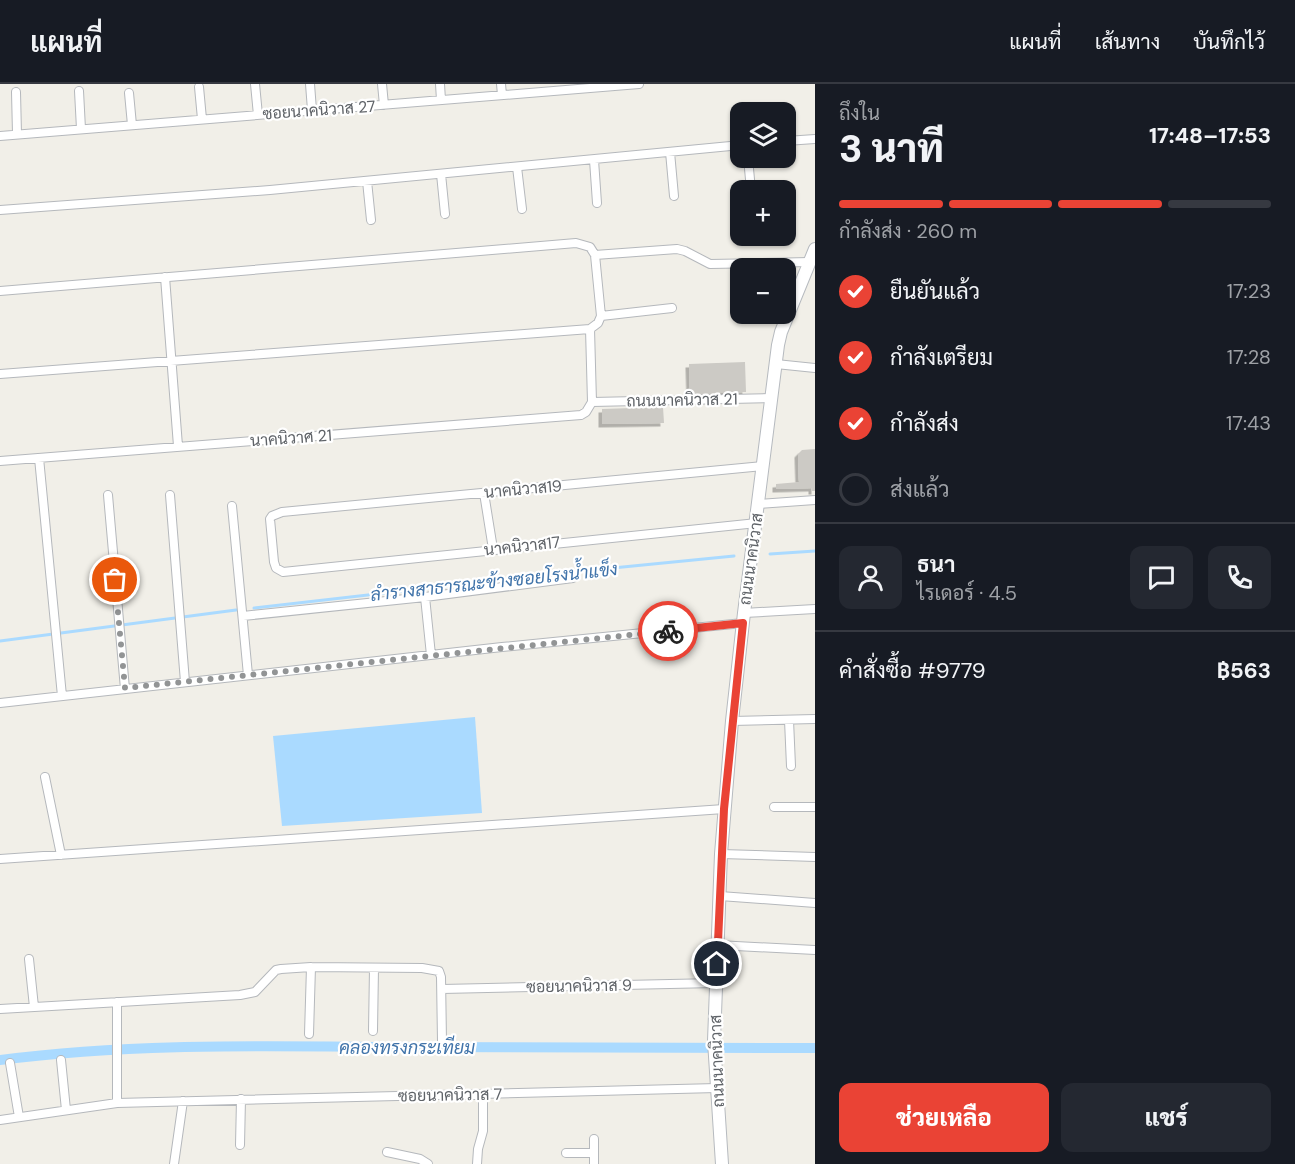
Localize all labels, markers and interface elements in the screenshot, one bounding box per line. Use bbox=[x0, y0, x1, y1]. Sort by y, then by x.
text: แผนที่ bbox=[30, 24, 103, 61]
text: แผนที่ bbox=[1009, 28, 1062, 56]
text: เส้นทาง bbox=[1095, 28, 1160, 56]
text: บันทึกไว้ bbox=[1193, 28, 1265, 56]
street label: ซอยนาคนิวาส 27 bbox=[262, 96, 376, 124]
text: ถึงใน bbox=[839, 100, 880, 126]
map controls bbox=[730, 102, 796, 324]
button: layers bbox=[730, 102, 796, 168]
text: 17:48–17:53 bbox=[1149, 121, 1271, 150]
text: 3 นาที bbox=[839, 123, 944, 174]
button: + bbox=[730, 180, 796, 246]
text: กำลังส่ง · 260 m bbox=[839, 218, 977, 244]
button: − bbox=[730, 258, 796, 324]
icon: check bbox=[839, 275, 872, 308]
text: ยืนยันแล้ว bbox=[890, 277, 980, 306]
text: 17:23 bbox=[1227, 278, 1271, 304]
icon: check bbox=[839, 341, 872, 374]
text: กำลังเตรียม bbox=[890, 343, 993, 372]
text: 17:28 bbox=[1227, 344, 1271, 370]
street label: ถนนนาคนิวาส 21 bbox=[626, 389, 738, 411]
icon: check bbox=[839, 407, 872, 440]
text: กำลังส่ง bbox=[890, 409, 959, 438]
text: 17:43 bbox=[1226, 410, 1271, 436]
street label: นาคนิวาศ 21 bbox=[249, 425, 333, 451]
street label: นาคนิวาส19 bbox=[483, 475, 563, 503]
text: ส่งแล้ว bbox=[890, 475, 950, 504]
street label: ถนนนาคนิวาส bbox=[734, 512, 768, 606]
street label: นาคนิวาส17 bbox=[483, 532, 561, 560]
button: person bbox=[839, 546, 902, 609]
button: chat bbox=[1130, 546, 1193, 609]
button: phone bbox=[1208, 546, 1271, 609]
text: ธนา bbox=[917, 550, 955, 579]
water label: ลำรางสาธารณะข้างซอยโรงน้ำแข็ง bbox=[369, 553, 619, 607]
pin bbox=[89, 554, 140, 605]
icon: bag bbox=[98, 563, 131, 596]
text: ไรเดอร์ · 4.5 bbox=[917, 580, 1017, 606]
courier bbox=[638, 601, 698, 661]
icon: bike bbox=[652, 615, 685, 648]
text: คำสั่งซื้อ #9779 bbox=[839, 656, 986, 685]
text: ฿563 bbox=[1217, 656, 1271, 685]
pin bbox=[691, 938, 742, 989]
icon: home bbox=[700, 947, 733, 980]
street label: ซอยนาคนิวาส 9 bbox=[526, 975, 632, 997]
street label: ถนนนาคนิวาส bbox=[705, 1014, 729, 1108]
water label: คลองทรงกระเทียม bbox=[339, 1035, 475, 1060]
button: ช่วยเหลือ bbox=[839, 1083, 1049, 1152]
button: แชร์ bbox=[1061, 1083, 1271, 1152]
street label: ซอยนาคนิวาส 7 bbox=[398, 1084, 502, 1106]

